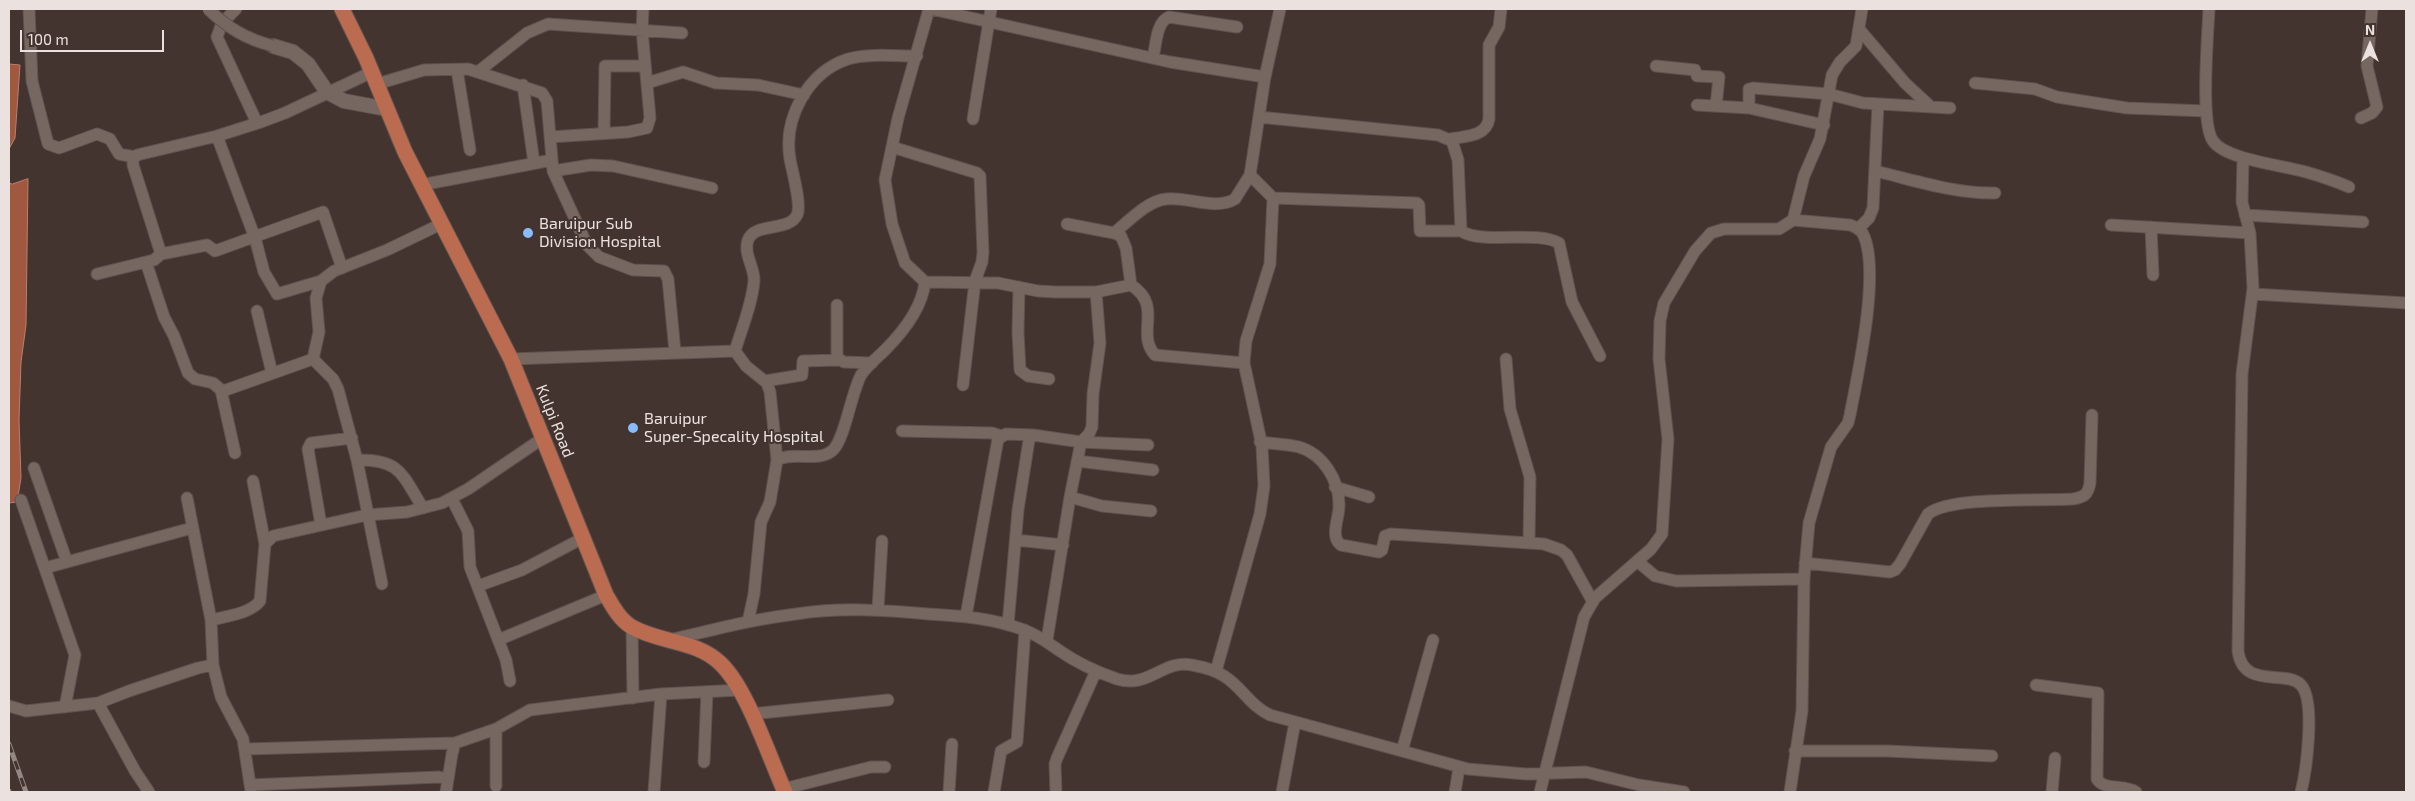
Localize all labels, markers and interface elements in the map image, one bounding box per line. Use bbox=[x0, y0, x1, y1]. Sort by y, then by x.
scale bar bbox=[22, 20, 166, 52]
north arrow bbox=[2345, 20, 2395, 70]
text: N bbox=[2365, 21, 2375, 38]
text: 100 m bbox=[28, 30, 69, 48]
place label: Baruipur Sub Division Hospital bbox=[539, 214, 661, 252]
marker: Baruipur Sub Division Hospital bbox=[521, 226, 535, 240]
street label: Kulpi Road bbox=[532, 382, 578, 460]
place label: Baruipur Super-Specality Hospital bbox=[644, 409, 824, 447]
marker: Baruipur Super-Specality Hospital bbox=[626, 421, 640, 435]

